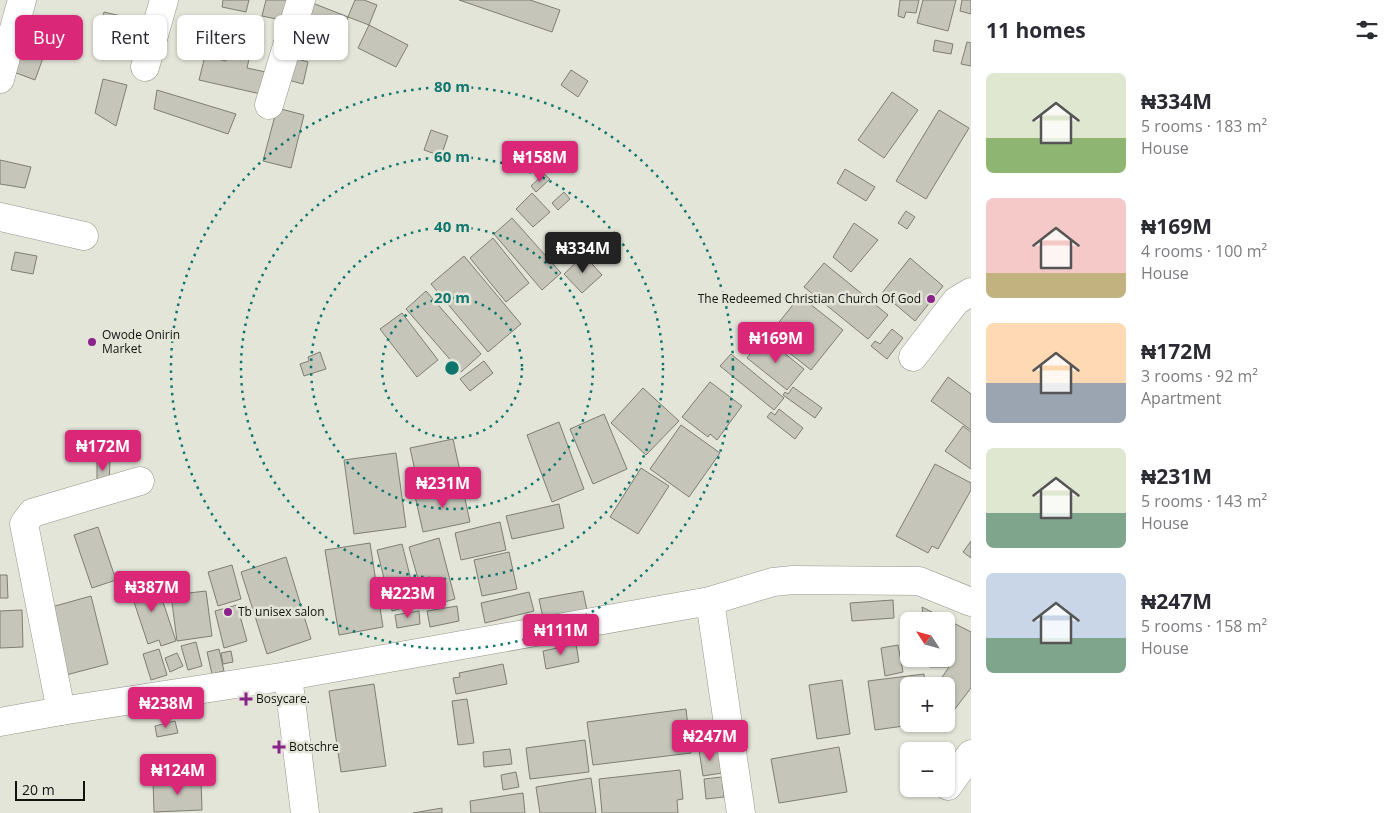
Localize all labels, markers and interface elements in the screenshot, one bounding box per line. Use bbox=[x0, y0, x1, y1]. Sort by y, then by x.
chip: Buy bbox=[15, 15, 83, 60]
chip: Rent bbox=[93, 15, 167, 60]
chip: Filters bbox=[177, 15, 264, 60]
chip: New bbox=[274, 15, 348, 60]
text: 11 homes bbox=[986, 16, 1086, 44]
icon: filters bbox=[1353, 16, 1381, 44]
text: 80 m bbox=[434, 76, 470, 96]
text: ₦334M bbox=[1141, 87, 1212, 115]
icon: home bbox=[1026, 93, 1086, 153]
text: 5 rooms · 183 m² bbox=[1141, 115, 1267, 137]
text: House bbox=[1141, 137, 1189, 159]
pin: ₦158M bbox=[505, 140, 575, 183]
text: 60 m bbox=[434, 146, 470, 166]
text: ₦158M bbox=[513, 146, 567, 168]
text: ₦169M bbox=[1141, 212, 1212, 240]
text: 40 m bbox=[434, 216, 470, 236]
icon: home bbox=[1026, 218, 1086, 278]
pin: ₦334M bbox=[548, 232, 618, 274]
text: ₦334M bbox=[556, 237, 610, 259]
text: 4 rooms · 100 m² bbox=[1141, 240, 1267, 262]
text: House bbox=[1141, 262, 1189, 284]
text: 20 m bbox=[434, 287, 470, 307]
place label: The Redeemed Christian Church Of God bbox=[698, 290, 921, 307]
marker: The Redeemed Christian Church Of God bbox=[925, 293, 937, 305]
pin: ₦169M bbox=[741, 322, 811, 364]
place label: Owode Onirin Market bbox=[102, 326, 180, 357]
text: ₦169M bbox=[749, 327, 803, 349]
marker: Owode Onirin Market bbox=[86, 336, 98, 348]
text: ₦172M bbox=[1141, 337, 1212, 365]
icon: home bbox=[1026, 343, 1086, 403]
centre of rings bbox=[443, 359, 461, 377]
text: 3 rooms · 92 m² bbox=[1141, 365, 1258, 387]
text: Apartment bbox=[1141, 387, 1221, 409]
pin: ₦172M bbox=[68, 430, 138, 472]
text: ₦172M bbox=[76, 435, 130, 457]
text: ₦231M bbox=[1141, 462, 1212, 490]
pin: ₦231M bbox=[408, 466, 478, 509]
icon: home bbox=[1026, 468, 1086, 528]
text: ₦231M bbox=[416, 472, 470, 494]
text: 5 rooms · 143 m² bbox=[1141, 490, 1267, 512]
text: House bbox=[1141, 512, 1189, 534]
pin: ₦387M bbox=[117, 570, 187, 613]
text: ₦387M bbox=[125, 576, 179, 598]
pin: ₦223M bbox=[373, 576, 443, 619]
text: ₦223M bbox=[381, 582, 435, 604]
text: ₦247M bbox=[1141, 587, 1212, 615]
icon: home bbox=[1026, 593, 1086, 653]
place label: Tb unisex salon bbox=[238, 603, 325, 620]
marker: Tb unisex salon bbox=[222, 606, 234, 618]
north arrow bbox=[900, 612, 955, 668]
map controls bbox=[900, 612, 955, 797]
pin: ₦111M bbox=[526, 614, 596, 656]
text: 5 rooms · 158 m² bbox=[1141, 615, 1267, 637]
text: ₦111M bbox=[534, 619, 588, 641]
text: House bbox=[1141, 637, 1189, 659]
button: + bbox=[900, 677, 955, 732]
pin: ₦238M bbox=[131, 686, 201, 729]
place label: Bosycare. bbox=[256, 690, 310, 707]
text: ₦238M bbox=[139, 692, 193, 714]
marker: Bosycare. bbox=[240, 693, 252, 705]
pin: ₦247M bbox=[675, 720, 745, 762]
text: ₦247M bbox=[683, 725, 737, 747]
place label: Botschre bbox=[289, 738, 339, 755]
marker: Botschre bbox=[273, 741, 285, 753]
button: − bbox=[900, 742, 955, 797]
pin: ₦124M bbox=[143, 754, 213, 796]
text: ₦124M bbox=[151, 759, 205, 781]
scale bar bbox=[15, 778, 85, 801]
text: 20 m bbox=[22, 780, 55, 799]

